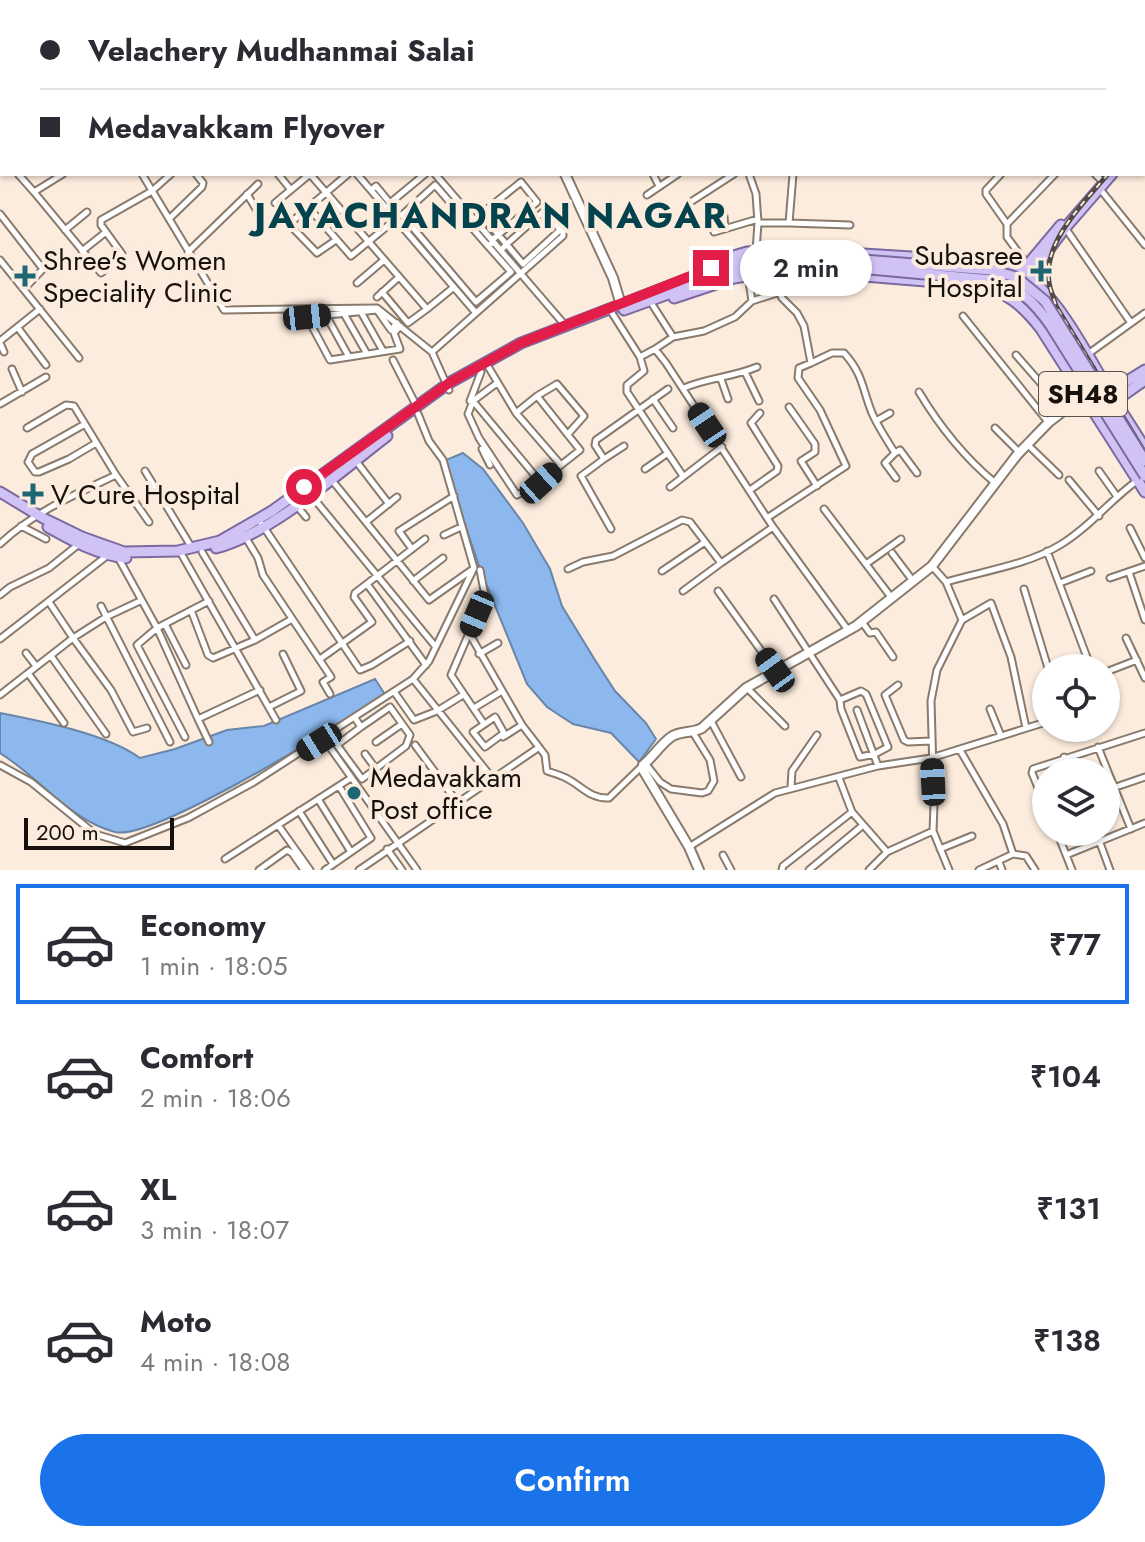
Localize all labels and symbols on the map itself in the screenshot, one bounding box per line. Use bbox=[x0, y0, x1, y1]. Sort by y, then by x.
district label: JAYACHANDRAN NAGAR bbox=[248, 189, 728, 241]
place label: Subasree Hospital bbox=[914, 235, 1023, 308]
place label: Shree's Women Speciality Clinic bbox=[43, 240, 232, 313]
callout: 2 min bbox=[739, 240, 871, 296]
route end bbox=[693, 250, 729, 286]
marker: Subasree Hospital bbox=[1030, 260, 1052, 282]
marker: Shree's Women Speciality Clinic bbox=[14, 265, 36, 287]
car bbox=[282, 303, 332, 331]
road number: SH48 bbox=[1039, 372, 1127, 416]
car bbox=[684, 398, 730, 452]
car bbox=[515, 458, 567, 508]
route start bbox=[286, 469, 322, 505]
place label: V Cure Hospital bbox=[51, 474, 240, 515]
marker: V Cure Hospital bbox=[22, 483, 44, 505]
car bbox=[457, 587, 497, 641]
car bbox=[751, 644, 799, 696]
car bbox=[292, 719, 346, 765]
place label: Medavakkam Post office bbox=[370, 757, 522, 830]
car bbox=[920, 757, 946, 807]
marker: Medavakkam Post office bbox=[345, 784, 363, 802]
scale bar bbox=[24, 814, 174, 850]

